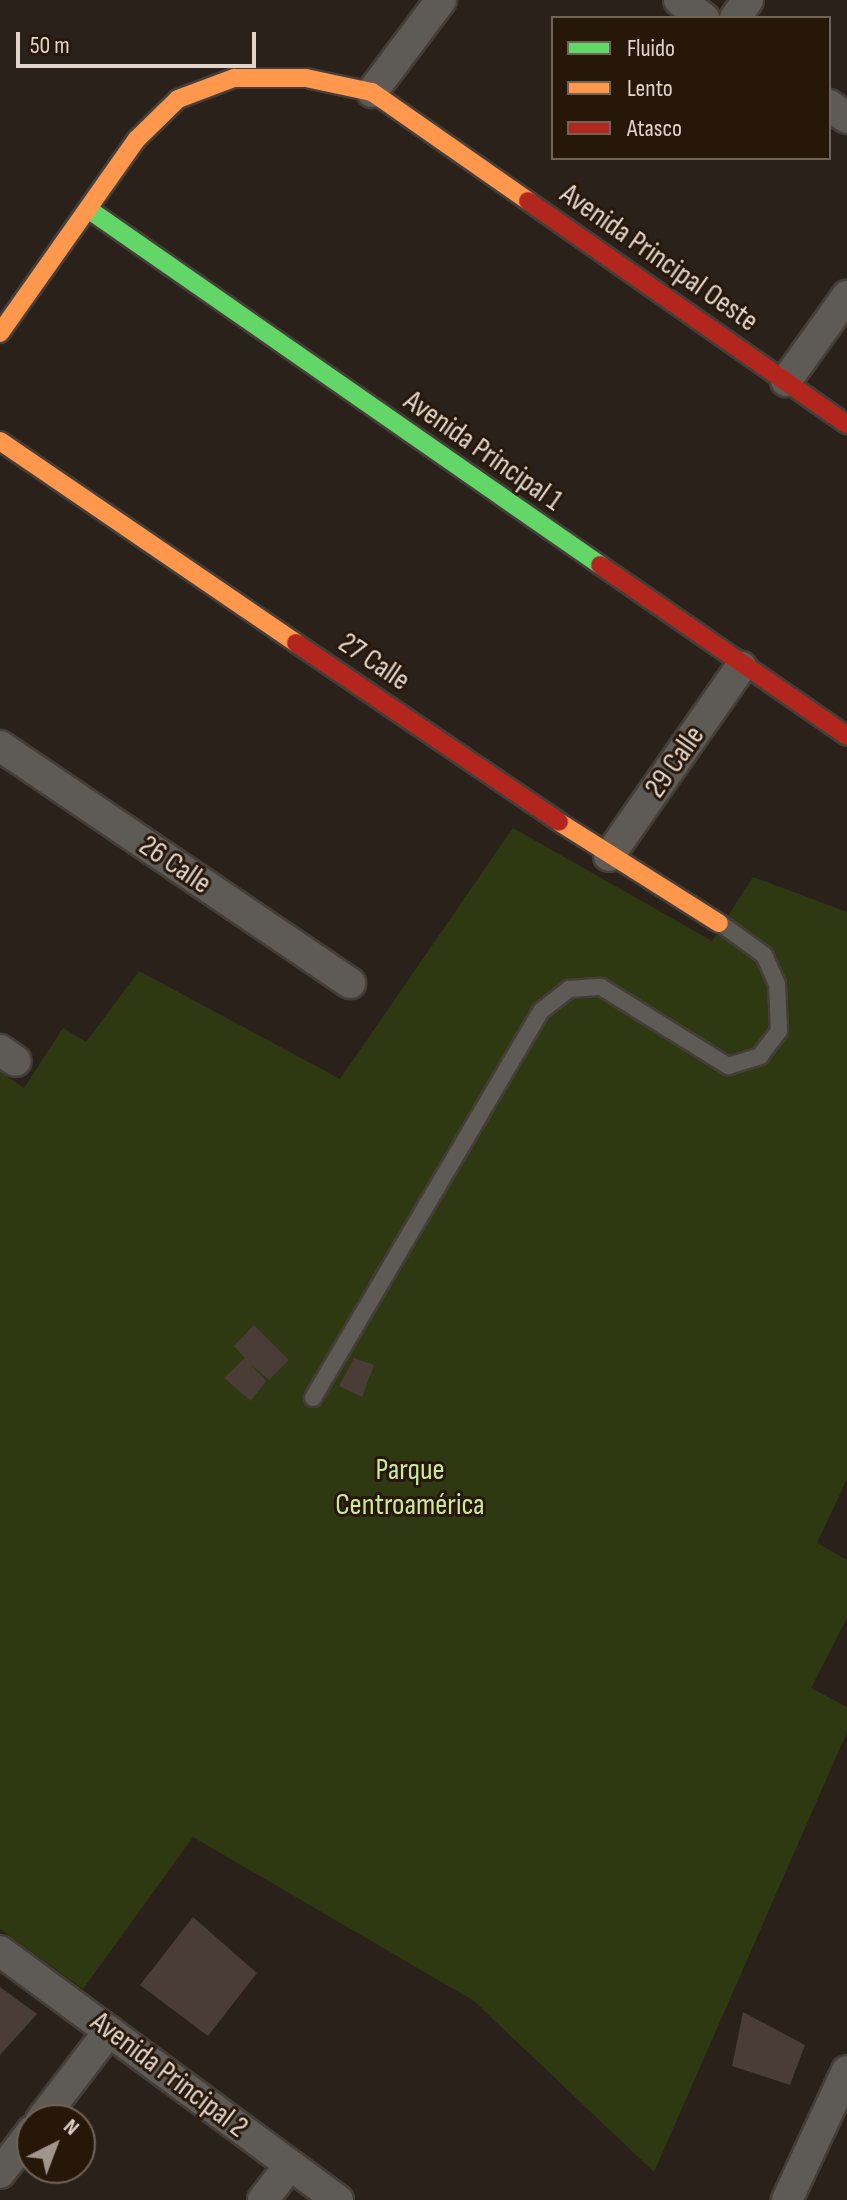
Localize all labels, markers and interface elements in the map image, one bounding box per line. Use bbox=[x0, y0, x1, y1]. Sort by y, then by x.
scale bar bbox=[20, 16, 260, 66]
legend bbox=[551, 16, 831, 160]
text: 50 m bbox=[30, 31, 70, 60]
text: Fluido bbox=[627, 34, 675, 63]
text: Lento bbox=[627, 74, 673, 103]
text: Atasco bbox=[627, 114, 682, 143]
street label: Avenida Principal Oeste bbox=[553, 176, 765, 340]
street label: Avenida Principal 1 bbox=[397, 383, 569, 519]
street label: 27 Calle bbox=[332, 625, 416, 699]
street label: 29 Calle bbox=[638, 719, 712, 805]
street label: 26 Calle bbox=[132, 828, 218, 902]
park label: Parque Centroamérica bbox=[335, 1452, 485, 1522]
street label: Avenida Principal 2 bbox=[83, 2004, 255, 2146]
north arrow bbox=[16, 2104, 96, 2184]
text: N bbox=[58, 2113, 84, 2141]

